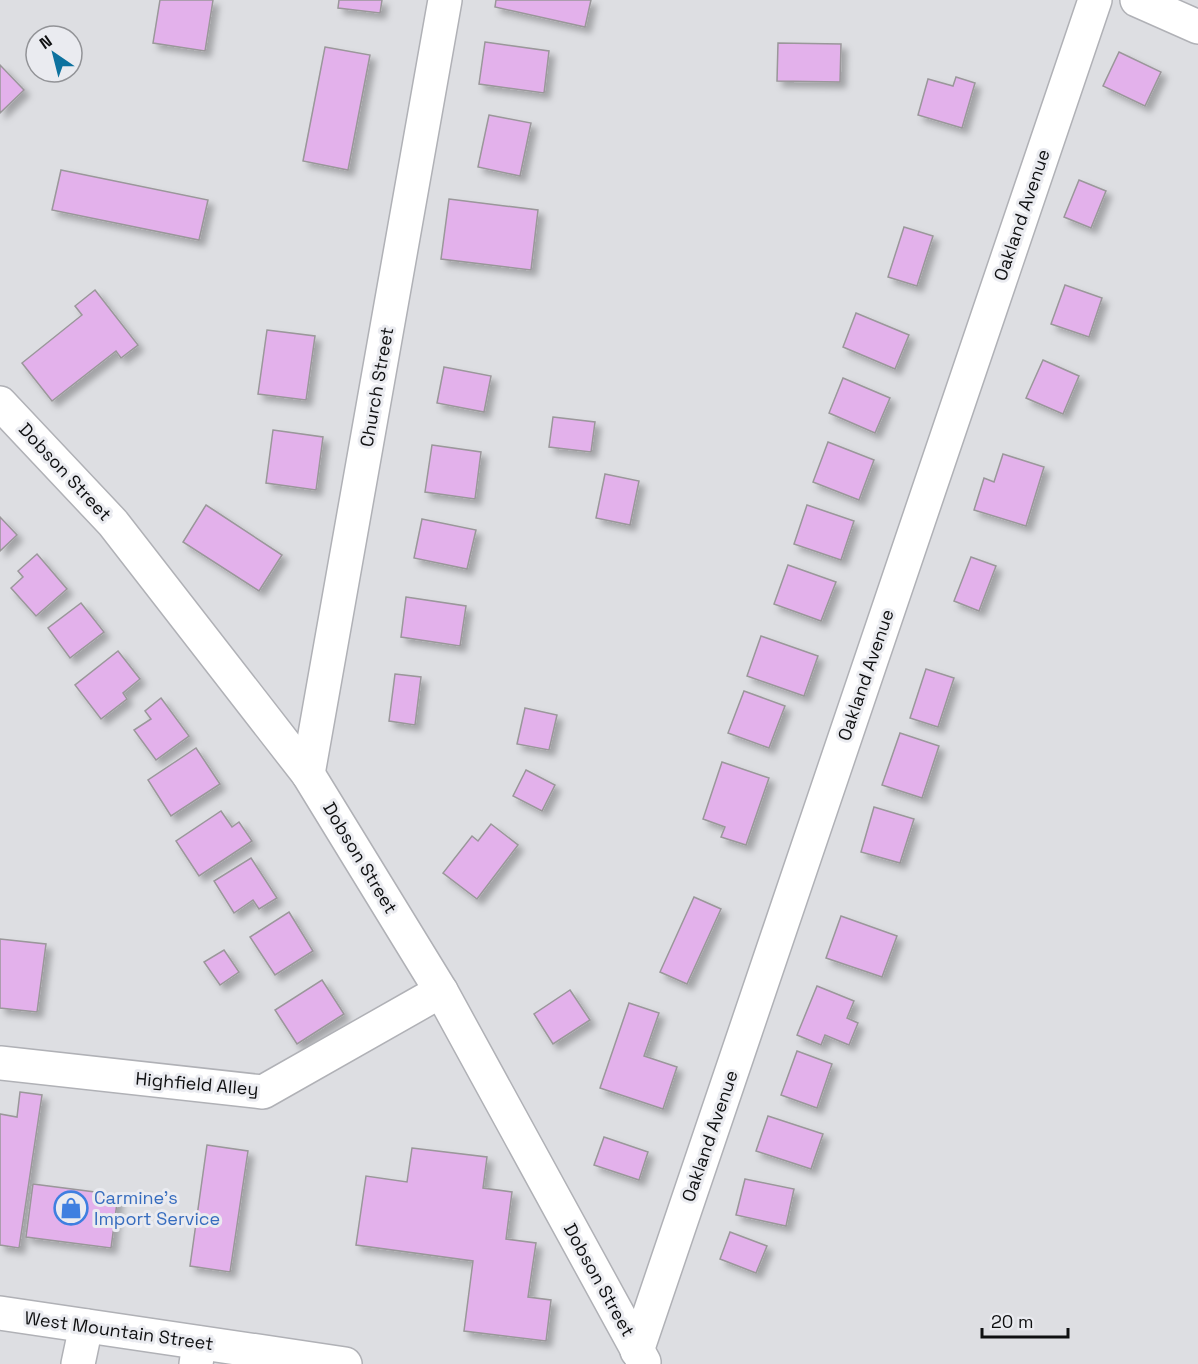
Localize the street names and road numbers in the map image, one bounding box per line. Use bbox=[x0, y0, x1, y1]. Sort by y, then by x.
street label: Oakland Avenue bbox=[988, 146, 1055, 284]
street label: Church Street bbox=[355, 325, 398, 449]
street label: Dobson Street bbox=[14, 418, 117, 526]
street label: Oakland Avenue bbox=[832, 606, 899, 744]
street label: Dobson Street bbox=[318, 798, 403, 918]
street label: Highfield Alley bbox=[135, 1067, 259, 1100]
street label: Oakland Avenue bbox=[676, 1067, 743, 1205]
street label: Dobson Street bbox=[559, 1219, 640, 1340]
street label: West Mountain Street bbox=[23, 1306, 215, 1355]

